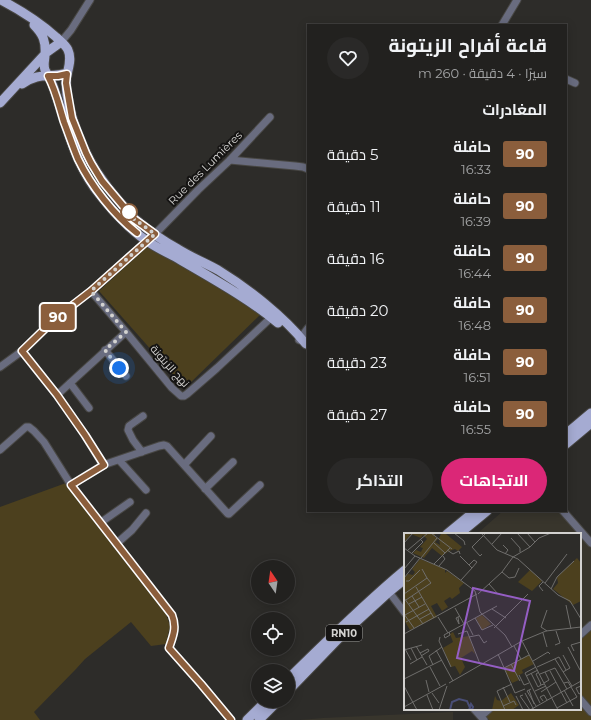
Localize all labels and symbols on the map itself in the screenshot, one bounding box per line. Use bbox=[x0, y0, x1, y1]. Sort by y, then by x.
street label: Rue des Lumières bbox=[165, 128, 245, 208]
unlabelled marker bbox=[120, 203, 138, 221]
line badge: 90 bbox=[40, 304, 76, 330]
street label: نهج الزيتونة bbox=[147, 342, 193, 391]
your location bbox=[109, 358, 129, 378]
inset map bbox=[404, 533, 581, 710]
north arrow bbox=[251, 560, 295, 604]
road number: RN10 bbox=[326, 625, 362, 641]

